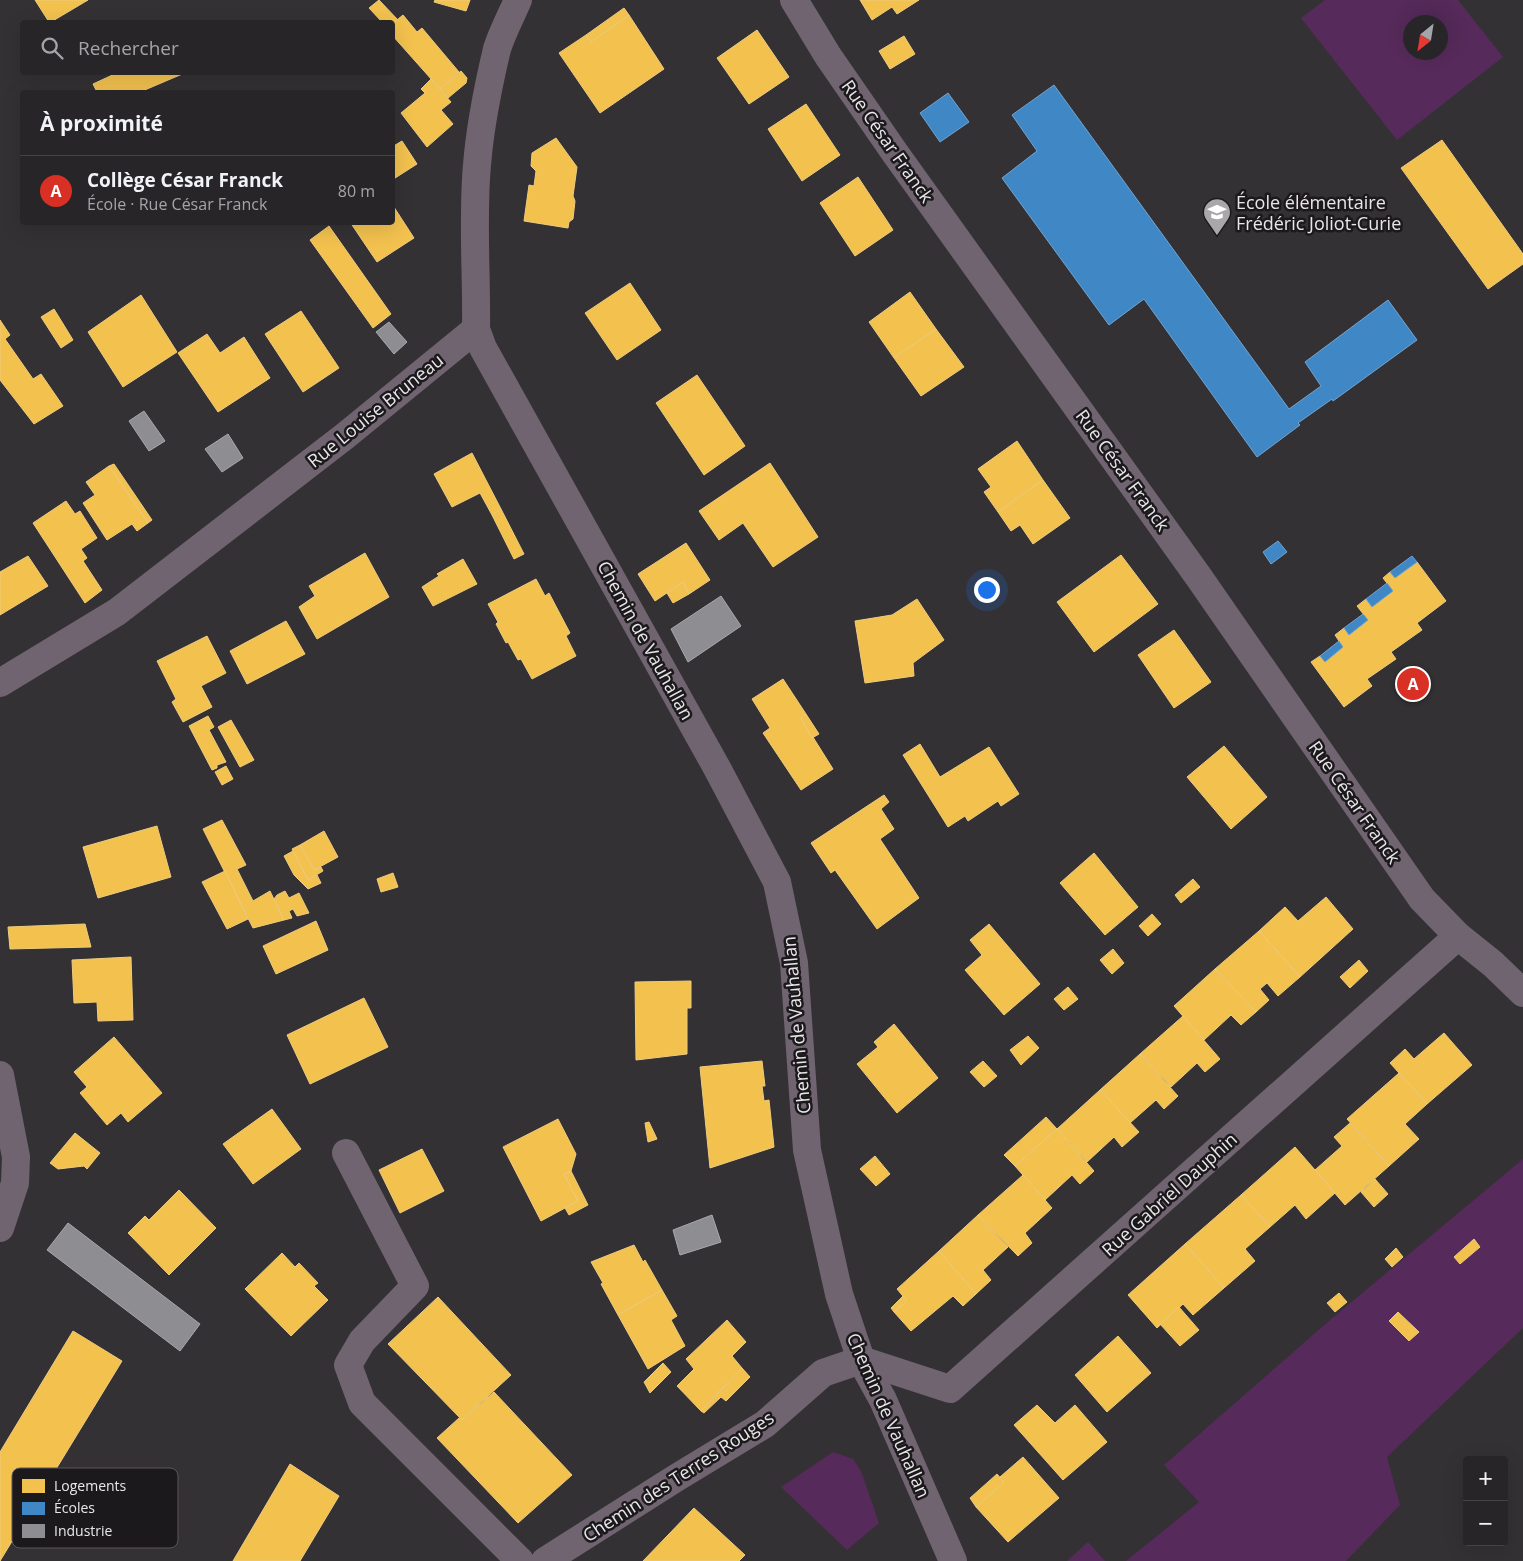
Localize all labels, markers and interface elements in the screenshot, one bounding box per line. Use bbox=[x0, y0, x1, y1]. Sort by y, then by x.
north arrow bbox=[1403, 15, 1448, 60]
search box bbox=[20, 20, 395, 75]
icon: search bbox=[38, 34, 66, 62]
text: Rechercher bbox=[78, 35, 179, 61]
street label: Rue César Franck bbox=[837, 75, 940, 208]
text: À proximité bbox=[40, 109, 163, 137]
text: Collège César Franck bbox=[87, 167, 283, 193]
text: A bbox=[50, 180, 62, 202]
text: 80 m bbox=[338, 180, 375, 202]
place label: École élémentaire Frédéric Joliot-Curie bbox=[1236, 190, 1401, 235]
text: École · Rue César Franck bbox=[87, 193, 267, 215]
school or university icon: École élémentaire Frédéric Joliot-Curie bbox=[1202, 197, 1232, 236]
street label: Rue Louise Bruneau bbox=[302, 348, 448, 472]
street label: Rue César Franck bbox=[1071, 404, 1176, 536]
street label: Chemin de Vauhallan bbox=[592, 556, 700, 724]
your location bbox=[974, 577, 1000, 603]
pin: A bbox=[1397, 665, 1429, 703]
street label: Rue César Franck bbox=[1304, 736, 1407, 869]
street label: Chemin de Vauhallan bbox=[776, 935, 816, 1115]
street label: Rue Gabriel Dauphin bbox=[1096, 1127, 1242, 1261]
street label: Chemin de Vauhallan bbox=[842, 1329, 936, 1501]
street label: Chemin des Terres Rouges bbox=[578, 1405, 778, 1547]
map controls bbox=[1463, 1456, 1508, 1546]
button: + bbox=[1463, 1456, 1508, 1501]
legend bbox=[12, 1468, 178, 1548]
text: Logements bbox=[54, 1476, 127, 1495]
text: Écoles bbox=[54, 1498, 95, 1517]
button: − bbox=[1463, 1501, 1508, 1546]
text: Industrie bbox=[54, 1521, 113, 1540]

